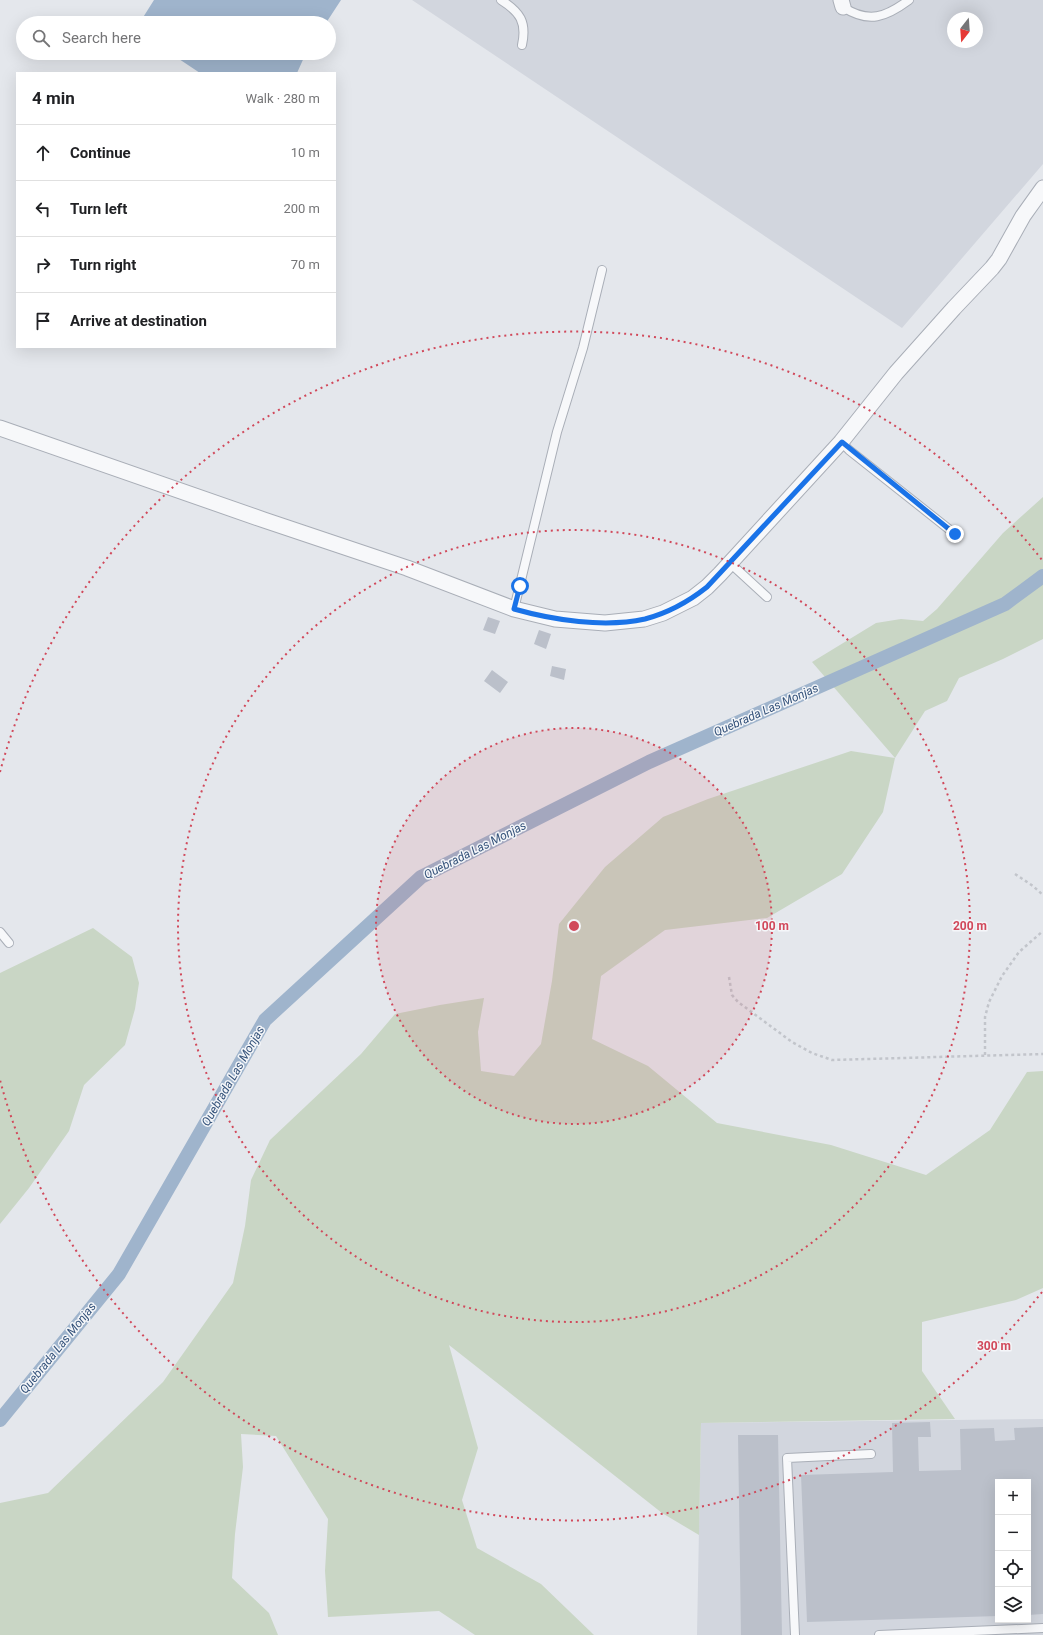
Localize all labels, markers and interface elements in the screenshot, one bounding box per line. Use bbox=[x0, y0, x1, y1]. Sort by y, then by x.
north arrow bbox=[947, 12, 983, 48]
search box bbox=[16, 16, 336, 60]
icon: search bbox=[30, 27, 52, 49]
text: Search here bbox=[62, 29, 141, 47]
text: 4 min bbox=[32, 88, 75, 108]
text: Walk · 280 m bbox=[245, 91, 320, 106]
icon: ahead bbox=[32, 142, 54, 164]
text: Continue bbox=[70, 144, 131, 162]
text: 10 m bbox=[291, 145, 320, 160]
icon: left bbox=[32, 198, 54, 220]
text: Turn left bbox=[70, 200, 127, 218]
text: 200 m bbox=[283, 201, 320, 216]
icon: right bbox=[32, 254, 54, 276]
text: Turn right bbox=[70, 256, 136, 274]
text: 70 m bbox=[291, 257, 320, 272]
icon: arrive bbox=[32, 310, 54, 332]
text: Arrive at destination bbox=[70, 312, 207, 330]
route end bbox=[946, 525, 964, 543]
route start bbox=[511, 577, 529, 595]
water label: Quebrada Las Monjas bbox=[712, 681, 820, 739]
water label: Quebrada Las Monjas bbox=[422, 818, 528, 882]
centre of rings bbox=[567, 919, 581, 933]
text: 100 m bbox=[755, 919, 789, 933]
text: 200 m bbox=[953, 919, 987, 933]
water label: Quebrada Las Monjas bbox=[199, 1024, 267, 1128]
water label: Quebrada Las Monjas bbox=[17, 1300, 99, 1396]
text: 300 m bbox=[977, 1339, 1011, 1353]
map controls bbox=[995, 1479, 1031, 1623]
button: + bbox=[995, 1479, 1031, 1515]
button: − bbox=[995, 1515, 1031, 1551]
button: locate bbox=[995, 1551, 1031, 1587]
button: layers bbox=[995, 1587, 1031, 1623]

